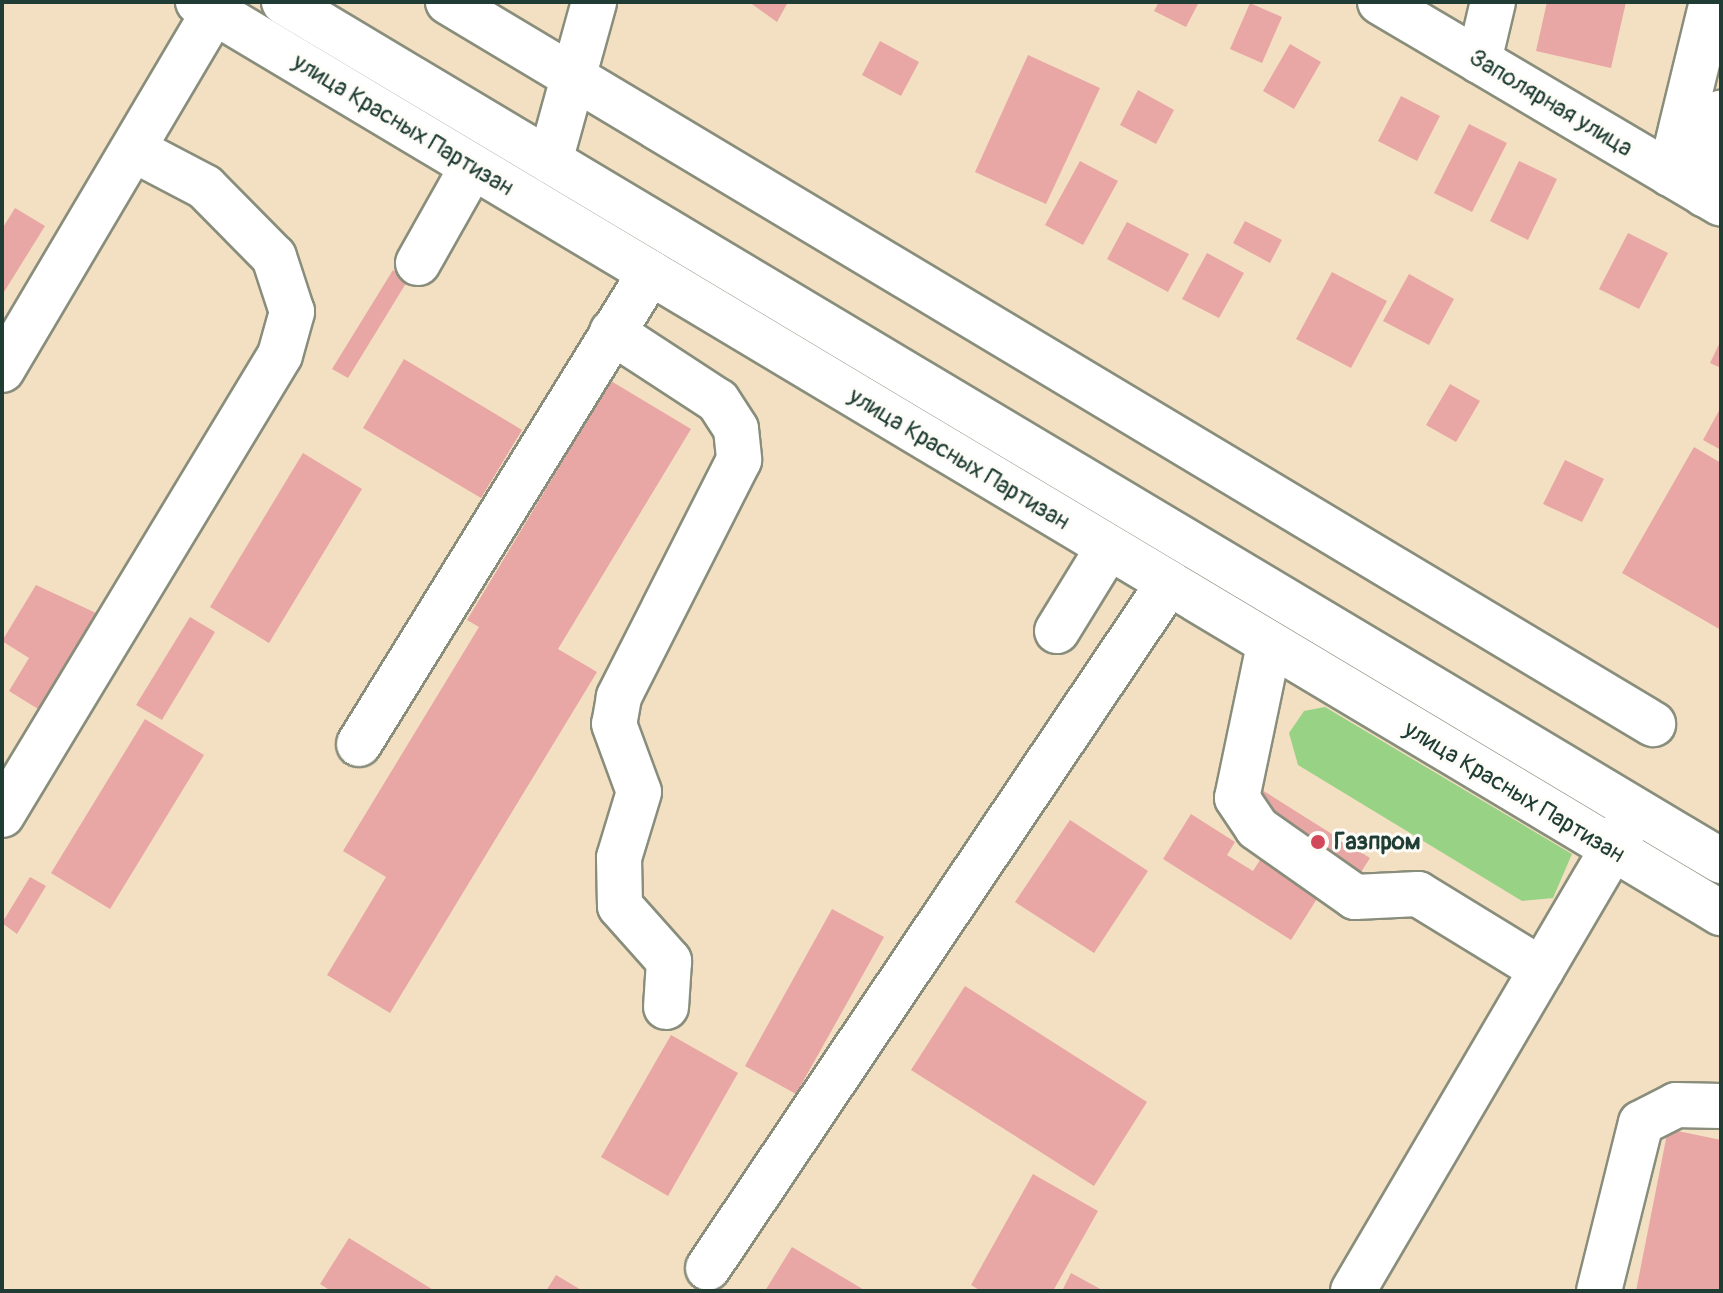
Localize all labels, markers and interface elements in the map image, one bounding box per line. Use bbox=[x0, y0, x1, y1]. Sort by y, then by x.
street label: Заполярная улица bbox=[1464, 43, 1638, 163]
street label: улица Красных Партизан bbox=[287, 48, 519, 202]
street label: улица Красных Партизан bbox=[843, 382, 1075, 536]
street label: улица Красных Партизан bbox=[1398, 715, 1630, 869]
place label: Газпром bbox=[1334, 828, 1420, 856]
marker: Газпром bbox=[1309, 833, 1327, 851]

